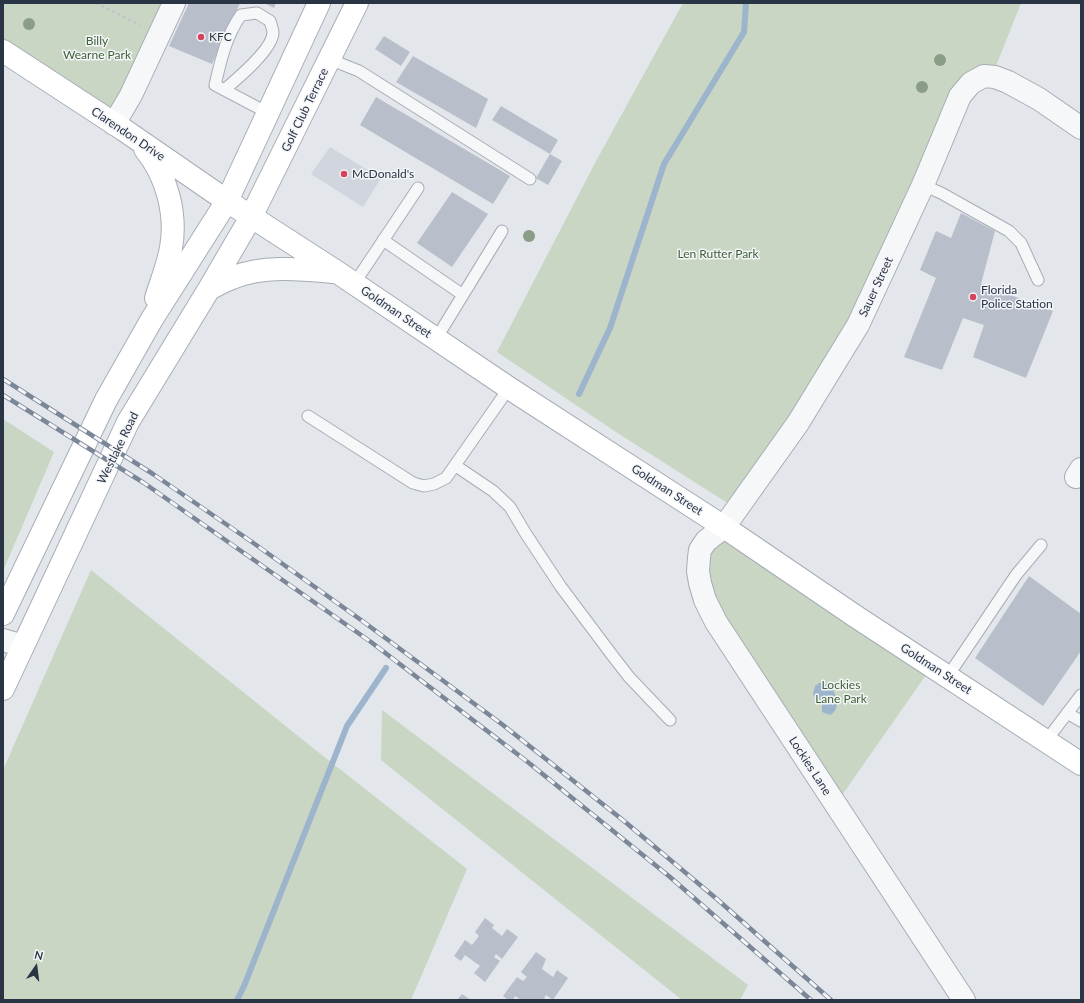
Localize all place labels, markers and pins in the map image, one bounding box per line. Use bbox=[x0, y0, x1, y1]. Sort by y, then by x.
place label: KFC bbox=[209, 30, 232, 44]
marker: KFC bbox=[196, 32, 206, 42]
place label: McDonald's bbox=[352, 167, 414, 181]
marker: McDonald's bbox=[339, 169, 349, 179]
place label: Florida Police Station bbox=[981, 283, 1053, 311]
marker: Florida Police Station bbox=[968, 292, 978, 302]

